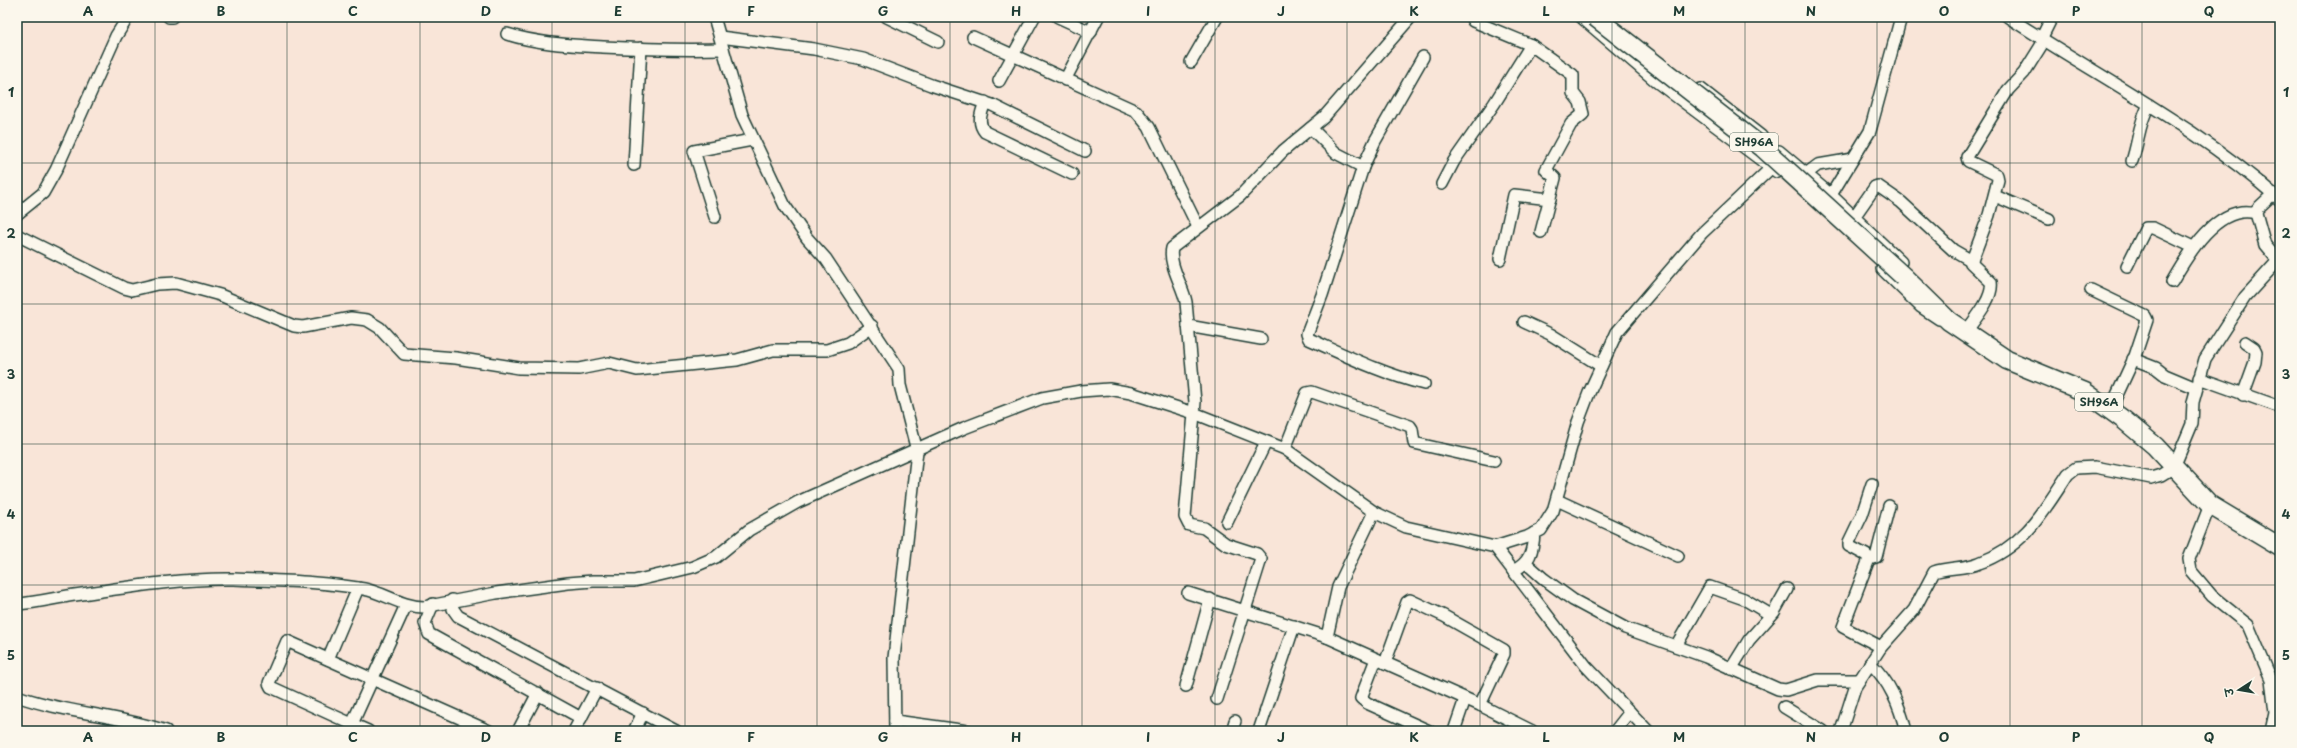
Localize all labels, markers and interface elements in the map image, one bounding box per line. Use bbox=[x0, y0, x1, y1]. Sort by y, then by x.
text: A bbox=[83, 1, 93, 20]
text: B bbox=[217, 1, 226, 20]
text: C bbox=[348, 1, 358, 20]
text: D bbox=[481, 1, 491, 20]
text: E bbox=[614, 1, 622, 20]
text: F bbox=[747, 1, 755, 20]
text: G bbox=[878, 1, 888, 20]
text: H bbox=[1011, 1, 1021, 20]
text: I bbox=[1146, 1, 1150, 20]
text: J bbox=[1277, 1, 1285, 20]
text: K bbox=[1409, 1, 1419, 20]
text: L bbox=[1542, 1, 1550, 20]
text: M bbox=[1673, 1, 1685, 20]
text: N bbox=[1806, 1, 1816, 20]
text: O bbox=[1939, 1, 1949, 20]
text: P bbox=[2072, 1, 2081, 20]
text: Q bbox=[2204, 1, 2214, 20]
text: 1 bbox=[8, 82, 14, 101]
text: 1 bbox=[2283, 82, 2289, 101]
road number: SH96A bbox=[1730, 133, 1778, 151]
text: 2 bbox=[6, 223, 16, 242]
text: 2 bbox=[2281, 223, 2291, 242]
text: 3 bbox=[7, 364, 16, 383]
text: 3 bbox=[2282, 364, 2291, 383]
road number: SH96A bbox=[2075, 393, 2123, 411]
text: 4 bbox=[7, 504, 16, 523]
text: 4 bbox=[2282, 504, 2291, 523]
text: 5 bbox=[7, 645, 15, 664]
text: 5 bbox=[2282, 645, 2290, 664]
north arrow bbox=[2219, 670, 2259, 710]
text: उ bbox=[2219, 685, 2238, 699]
text: A bbox=[83, 727, 93, 746]
text: B bbox=[217, 727, 226, 746]
text: C bbox=[348, 727, 358, 746]
text: D bbox=[481, 727, 491, 746]
text: E bbox=[614, 727, 622, 746]
text: F bbox=[747, 727, 755, 746]
text: G bbox=[878, 727, 888, 746]
text: H bbox=[1011, 727, 1021, 746]
text: I bbox=[1146, 727, 1150, 746]
text: J bbox=[1277, 727, 1285, 746]
text: K bbox=[1409, 727, 1419, 746]
text: L bbox=[1542, 727, 1550, 746]
text: M bbox=[1673, 727, 1685, 746]
text: N bbox=[1806, 727, 1816, 746]
text: O bbox=[1939, 727, 1949, 746]
text: P bbox=[2072, 727, 2081, 746]
text: Q bbox=[2204, 727, 2214, 746]

